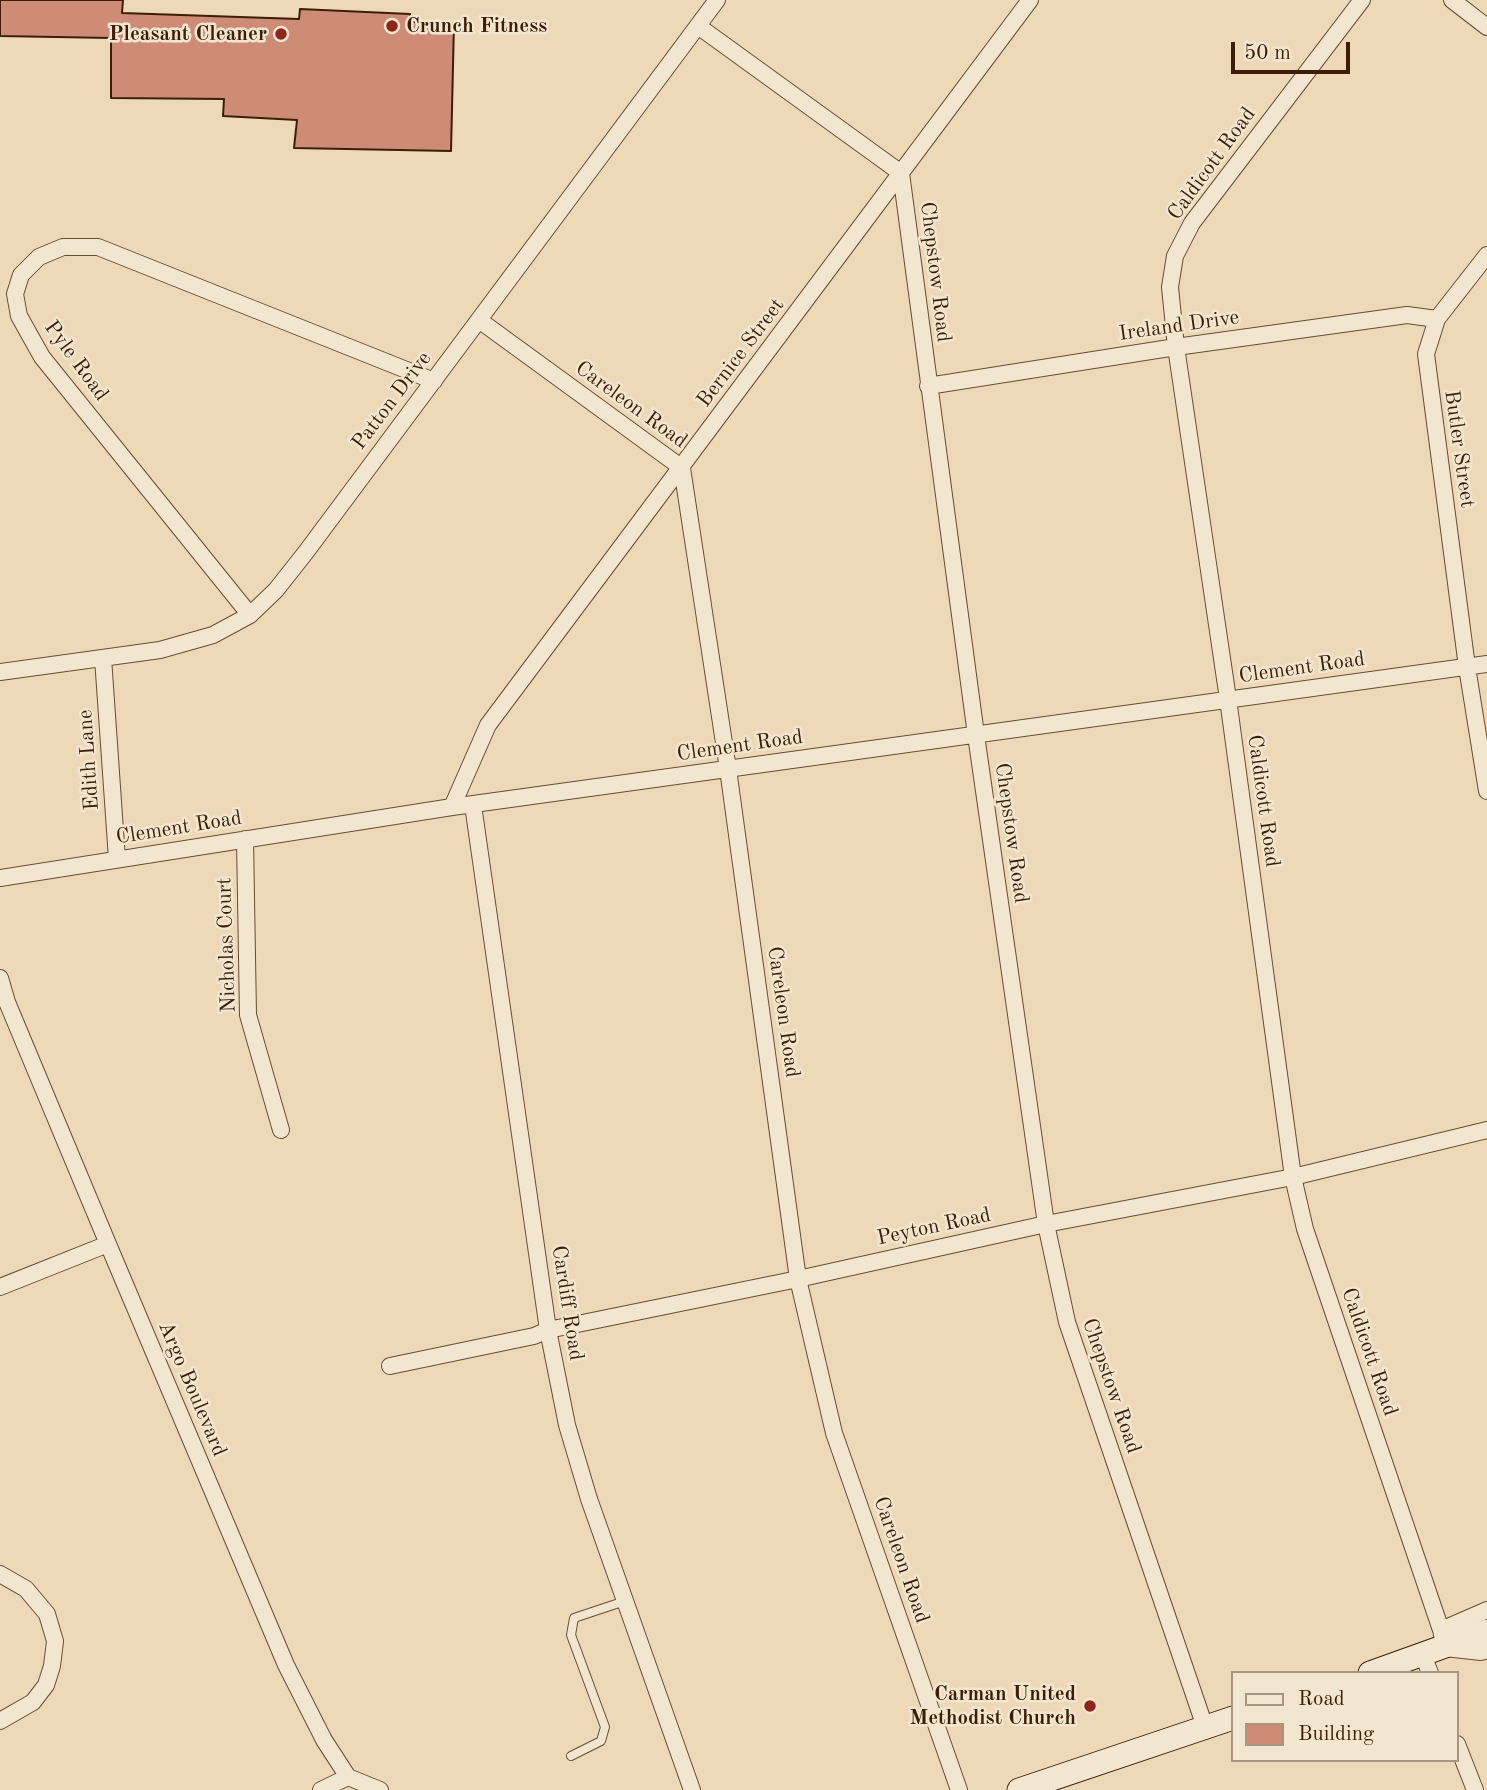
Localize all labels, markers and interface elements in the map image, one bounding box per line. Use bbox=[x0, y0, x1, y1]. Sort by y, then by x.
place label: Crunch Fitness bbox=[406, 13, 547, 39]
marker: Crunch Fitness bbox=[384, 18, 400, 34]
place label: Pleasant Cleaner bbox=[109, 21, 267, 47]
marker: Pleasant Cleaner bbox=[273, 26, 289, 42]
scale bar bbox=[1235, 28, 1354, 72]
text: 50 m bbox=[1244, 43, 1291, 64]
street label: Caldicott Road bbox=[1163, 103, 1261, 225]
street label: Chepstow Road bbox=[914, 200, 956, 344]
street label: Bernice Street bbox=[692, 293, 790, 413]
street label: Ireland Drive bbox=[1117, 305, 1241, 347]
street label: Pyle Road bbox=[38, 316, 114, 406]
street label: Patton Drive bbox=[347, 347, 437, 455]
street label: Careleon Road bbox=[570, 356, 692, 454]
street label: Butler Street bbox=[1438, 389, 1480, 509]
street label: Clement Road bbox=[1237, 647, 1367, 689]
street label: Edith Lane bbox=[73, 709, 105, 811]
street label: Clement Road bbox=[675, 725, 805, 767]
street label: Caldicott Road bbox=[1241, 733, 1285, 869]
street label: Chepstow Road bbox=[989, 761, 1033, 905]
street label: Clement Road bbox=[114, 806, 244, 850]
street label: Nicholas Court bbox=[212, 877, 242, 1013]
street label: Careleon Road bbox=[761, 945, 805, 1079]
street label: Peyton Road bbox=[875, 1203, 993, 1251]
street label: Cardiff Road bbox=[545, 1244, 589, 1362]
street label: Caldicott Road bbox=[1335, 1285, 1403, 1419]
street label: Chepstow Road bbox=[1076, 1315, 1146, 1457]
street label: Argo Boulevard bbox=[152, 1318, 232, 1460]
street label: Careleon Road bbox=[868, 1493, 934, 1627]
legend bbox=[1232, 1671, 1459, 1762]
place label: Carman United Methodist Church bbox=[909, 1681, 1076, 1731]
text: Road bbox=[1298, 1689, 1345, 1710]
marker: Carman United Methodist Church bbox=[1082, 1698, 1098, 1714]
text: Building bbox=[1298, 1724, 1374, 1745]

